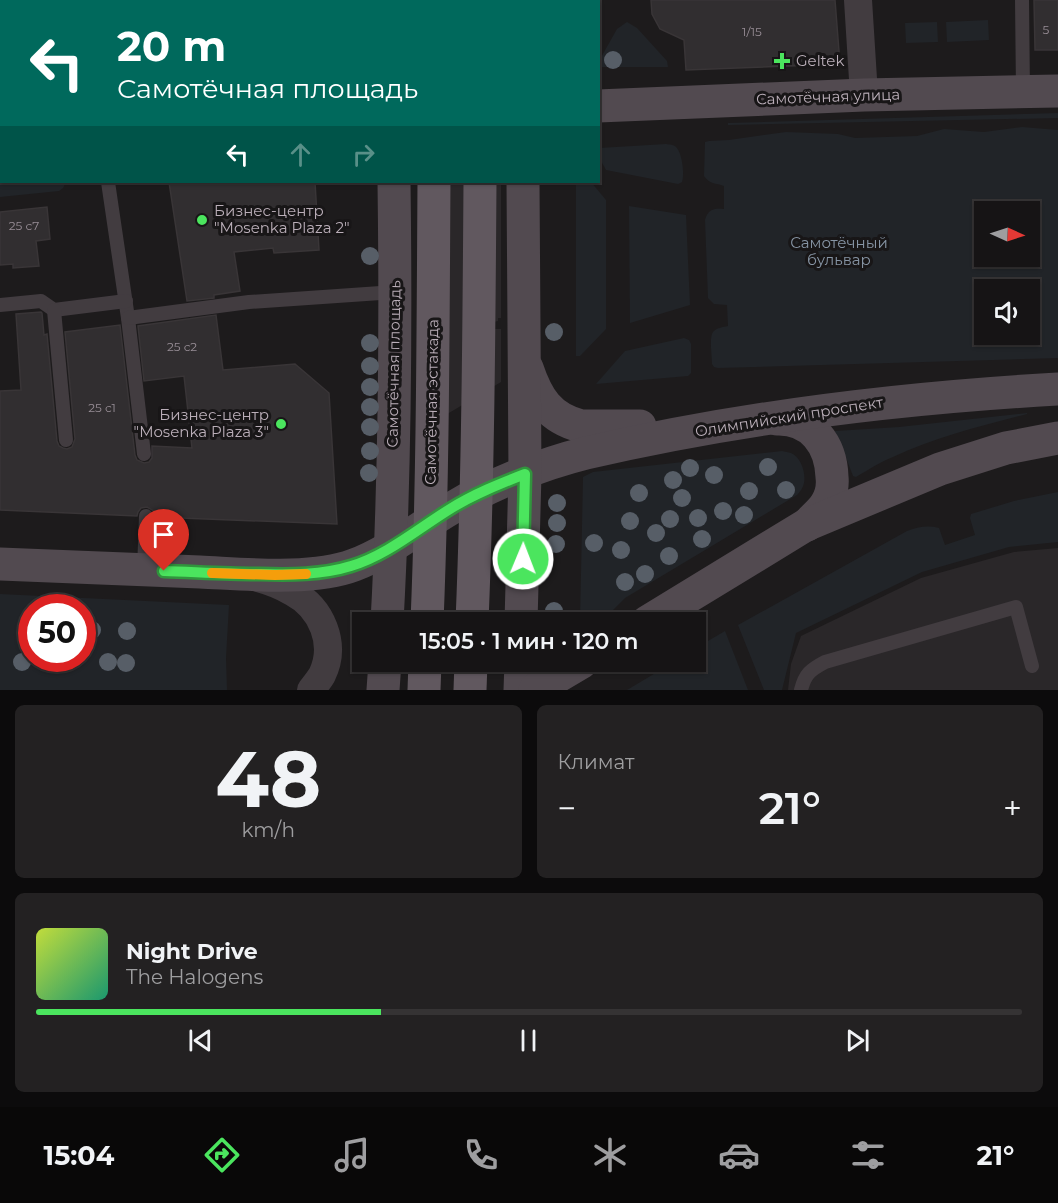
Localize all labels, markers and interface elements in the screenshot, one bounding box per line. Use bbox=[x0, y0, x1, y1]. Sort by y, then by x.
text: 20 m bbox=[117, 20, 226, 72]
house number: 5 bbox=[1043, 22, 1050, 37]
icon: left bbox=[18, 24, 96, 102]
house number: 1/15 bbox=[742, 24, 762, 39]
place label: Geltek bbox=[796, 51, 844, 70]
marker: Geltek bbox=[773, 52, 791, 70]
text: Самотёчная площадь bbox=[117, 72, 418, 105]
street label: Самотёчная улица bbox=[756, 84, 900, 109]
icon: left bbox=[221, 138, 254, 171]
icon: ahead bbox=[284, 138, 317, 171]
icon: right bbox=[347, 138, 380, 171]
place label: Бизнес-центр "Mosenka Plaza 2" bbox=[214, 201, 350, 237]
north arrow bbox=[974, 201, 1040, 267]
map controls bbox=[974, 201, 1040, 345]
marker: Бизнес-центр "Mosenka Plaza 2" bbox=[195, 213, 209, 227]
house number: 25 с7 bbox=[9, 218, 39, 233]
park label: Самотёчный бульвар bbox=[790, 233, 888, 269]
button: sound bbox=[974, 279, 1040, 345]
street label: Самотёчная площадь bbox=[383, 280, 404, 448]
street label: Самотёчная эстакада bbox=[421, 319, 442, 485]
house number: 25 с2 bbox=[167, 339, 197, 354]
street label: Олимпийский проспект bbox=[694, 392, 885, 441]
house number: 25 с1 bbox=[88, 400, 116, 415]
place label: Бизнес-центр "Mosenka Plaza 3" bbox=[134, 405, 269, 441]
marker: Бизнес-центр "Mosenka Plaza 3" bbox=[274, 417, 288, 431]
pin bbox=[138, 509, 189, 571]
icon: arrive bbox=[147, 518, 180, 551]
position arrow bbox=[491, 527, 555, 591]
speed limit sign: 50 bbox=[18, 594, 96, 672]
text: 15:05 · 1 мин · 120 m bbox=[419, 628, 639, 655]
text: 48 bbox=[215, 731, 321, 827]
text: Климат bbox=[558, 750, 635, 774]
text: 21° bbox=[759, 780, 821, 835]
text: − bbox=[558, 788, 576, 828]
text: + bbox=[1003, 788, 1022, 828]
text: km/h bbox=[242, 818, 295, 842]
text: Night Drive bbox=[126, 938, 258, 965]
text: The Halogens bbox=[126, 965, 263, 989]
icon: previous bbox=[184, 1024, 217, 1057]
icon: pause bbox=[512, 1024, 545, 1057]
icon: next bbox=[841, 1024, 874, 1057]
icon: directions bbox=[201, 1134, 243, 1176]
icon: music bbox=[331, 1134, 373, 1176]
icon: phone bbox=[460, 1134, 502, 1176]
icon: climate bbox=[589, 1134, 631, 1176]
icon: car bbox=[718, 1134, 760, 1176]
icon: filters bbox=[847, 1134, 889, 1176]
text: 15:04 bbox=[44, 1139, 114, 1172]
text: 21° bbox=[977, 1139, 1014, 1172]

